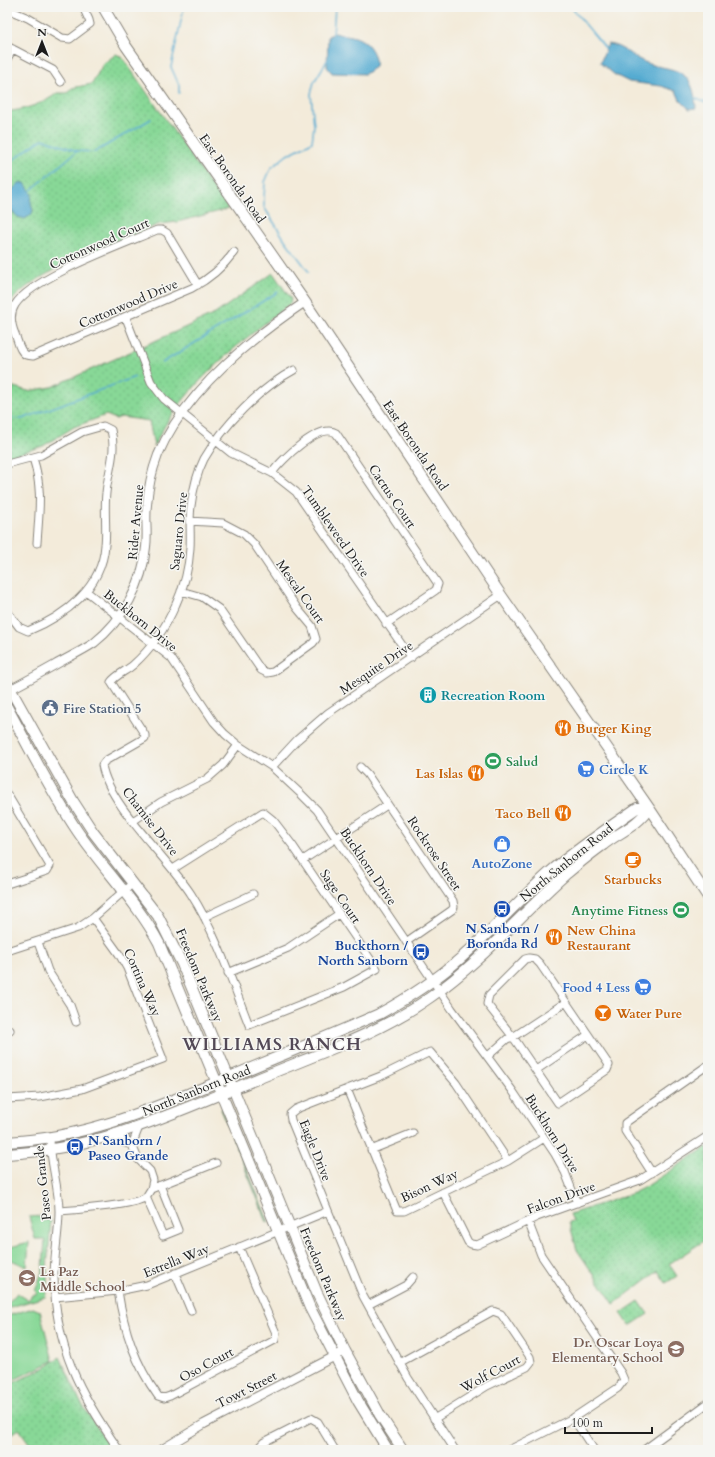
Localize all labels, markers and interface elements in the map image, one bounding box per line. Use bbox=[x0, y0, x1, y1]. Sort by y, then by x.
north arrow bbox=[22, 22, 62, 62]
text: N bbox=[37, 25, 47, 40]
street label: East Boronda Road bbox=[195, 130, 270, 227]
street label: Cottonwood Court bbox=[47, 214, 152, 274]
street label: Cottonwood Drive bbox=[76, 275, 181, 333]
street label: East Boronda Road bbox=[378, 397, 452, 494]
street label: Cactus Court bbox=[364, 461, 420, 532]
street label: Tumbleweed Drive bbox=[297, 482, 374, 581]
street label: Rider Avenue bbox=[124, 483, 148, 561]
street label: Saguaro Drive bbox=[166, 491, 192, 571]
street label: Mescal Court bbox=[272, 556, 329, 627]
street label: Buckhorn Drive bbox=[100, 585, 181, 656]
street label: Mesquite Drive bbox=[336, 636, 417, 699]
building icon: Recreation Room bbox=[418, 685, 438, 705]
place label: Recreation Room bbox=[441, 687, 545, 705]
public building icon: Fire Station 5 bbox=[40, 698, 60, 718]
place label: Fire Station 5 bbox=[63, 700, 141, 718]
restaurant icon: Burger King bbox=[553, 718, 573, 738]
place label: Burger King bbox=[576, 720, 651, 738]
sports icon: Salud bbox=[483, 751, 503, 771]
place label: Salud bbox=[506, 753, 539, 771]
supermarket icon: Circle K bbox=[576, 759, 596, 779]
place label: Circle K bbox=[599, 761, 649, 779]
restaurant icon: Las Islas bbox=[466, 763, 486, 783]
place label: Las Islas bbox=[415, 765, 463, 783]
street label: Chamise Drive bbox=[118, 784, 183, 860]
restaurant icon: Taco Bell bbox=[553, 803, 573, 823]
place label: Taco Bell bbox=[495, 805, 550, 823]
street label: Rockrose Street bbox=[403, 813, 466, 894]
street label: North Sanborn Road bbox=[516, 819, 617, 906]
street label: Buckhorn Drive bbox=[336, 824, 401, 909]
shop icon: AutoZone bbox=[492, 834, 512, 854]
cafe icon: Starbucks bbox=[623, 850, 643, 870]
place label: AutoZone bbox=[471, 855, 533, 873]
street label: Sage Court bbox=[315, 866, 365, 927]
place label: Starbucks bbox=[604, 871, 662, 889]
bus stop icon: N Sanborn / Boronda Rd bbox=[492, 899, 512, 919]
sports icon: Anytime Fitness bbox=[671, 900, 691, 920]
place label: Anytime Fitness bbox=[571, 902, 668, 920]
place label: N Sanborn / Boronda Rd bbox=[465, 920, 539, 953]
place label: New China Restaurant bbox=[567, 922, 636, 955]
street label: Freedom Parkway bbox=[171, 926, 227, 1025]
restaurant icon: New China Restaurant bbox=[544, 927, 564, 947]
place label: Buckthorn / North Sanborn bbox=[318, 937, 409, 970]
bus stop icon: Buckthorn / North Sanborn bbox=[411, 942, 431, 962]
street label: Cortina Way bbox=[119, 945, 165, 1019]
supermarket icon: Food 4 Less bbox=[633, 977, 653, 997]
place label: Food 4 Less bbox=[562, 979, 630, 997]
bar icon: Water Pure bbox=[593, 1003, 613, 1023]
place label: Water Pure bbox=[615, 1005, 682, 1023]
district label: WILLIAMS RANCH bbox=[181, 1033, 362, 1056]
street label: North Sanborn Road bbox=[140, 1061, 253, 1121]
street label: Buckhorn Drive bbox=[521, 1091, 584, 1177]
street label: Eagle Drive bbox=[295, 1117, 336, 1184]
place label: N Sanborn / Paseo Grande bbox=[88, 1132, 168, 1165]
bus stop icon: N Sanborn / Paseo Grande bbox=[65, 1137, 85, 1157]
street label: Paseo Grande bbox=[30, 1145, 56, 1221]
street label: Bison Way bbox=[398, 1165, 461, 1207]
street label: Falcon Drive bbox=[525, 1177, 598, 1219]
street label: Freedom Parkway bbox=[295, 1225, 351, 1324]
street label: Estrella Way bbox=[141, 1239, 212, 1282]
place label: La Paz Middle School bbox=[40, 1263, 126, 1296]
school or university icon: La Paz Middle School bbox=[17, 1268, 37, 1288]
place label: Dr. Oscar Loya Elementary School bbox=[551, 1334, 664, 1367]
school or university icon: Dr. Oscar Loya Elementary School bbox=[666, 1339, 686, 1359]
street label: Oso Court bbox=[176, 1343, 237, 1387]
street label: Wolf Court bbox=[457, 1351, 523, 1398]
street label: Towt Street bbox=[213, 1367, 280, 1413]
scale bar bbox=[565, 1409, 652, 1435]
text: 100 m bbox=[571, 1415, 604, 1431]

